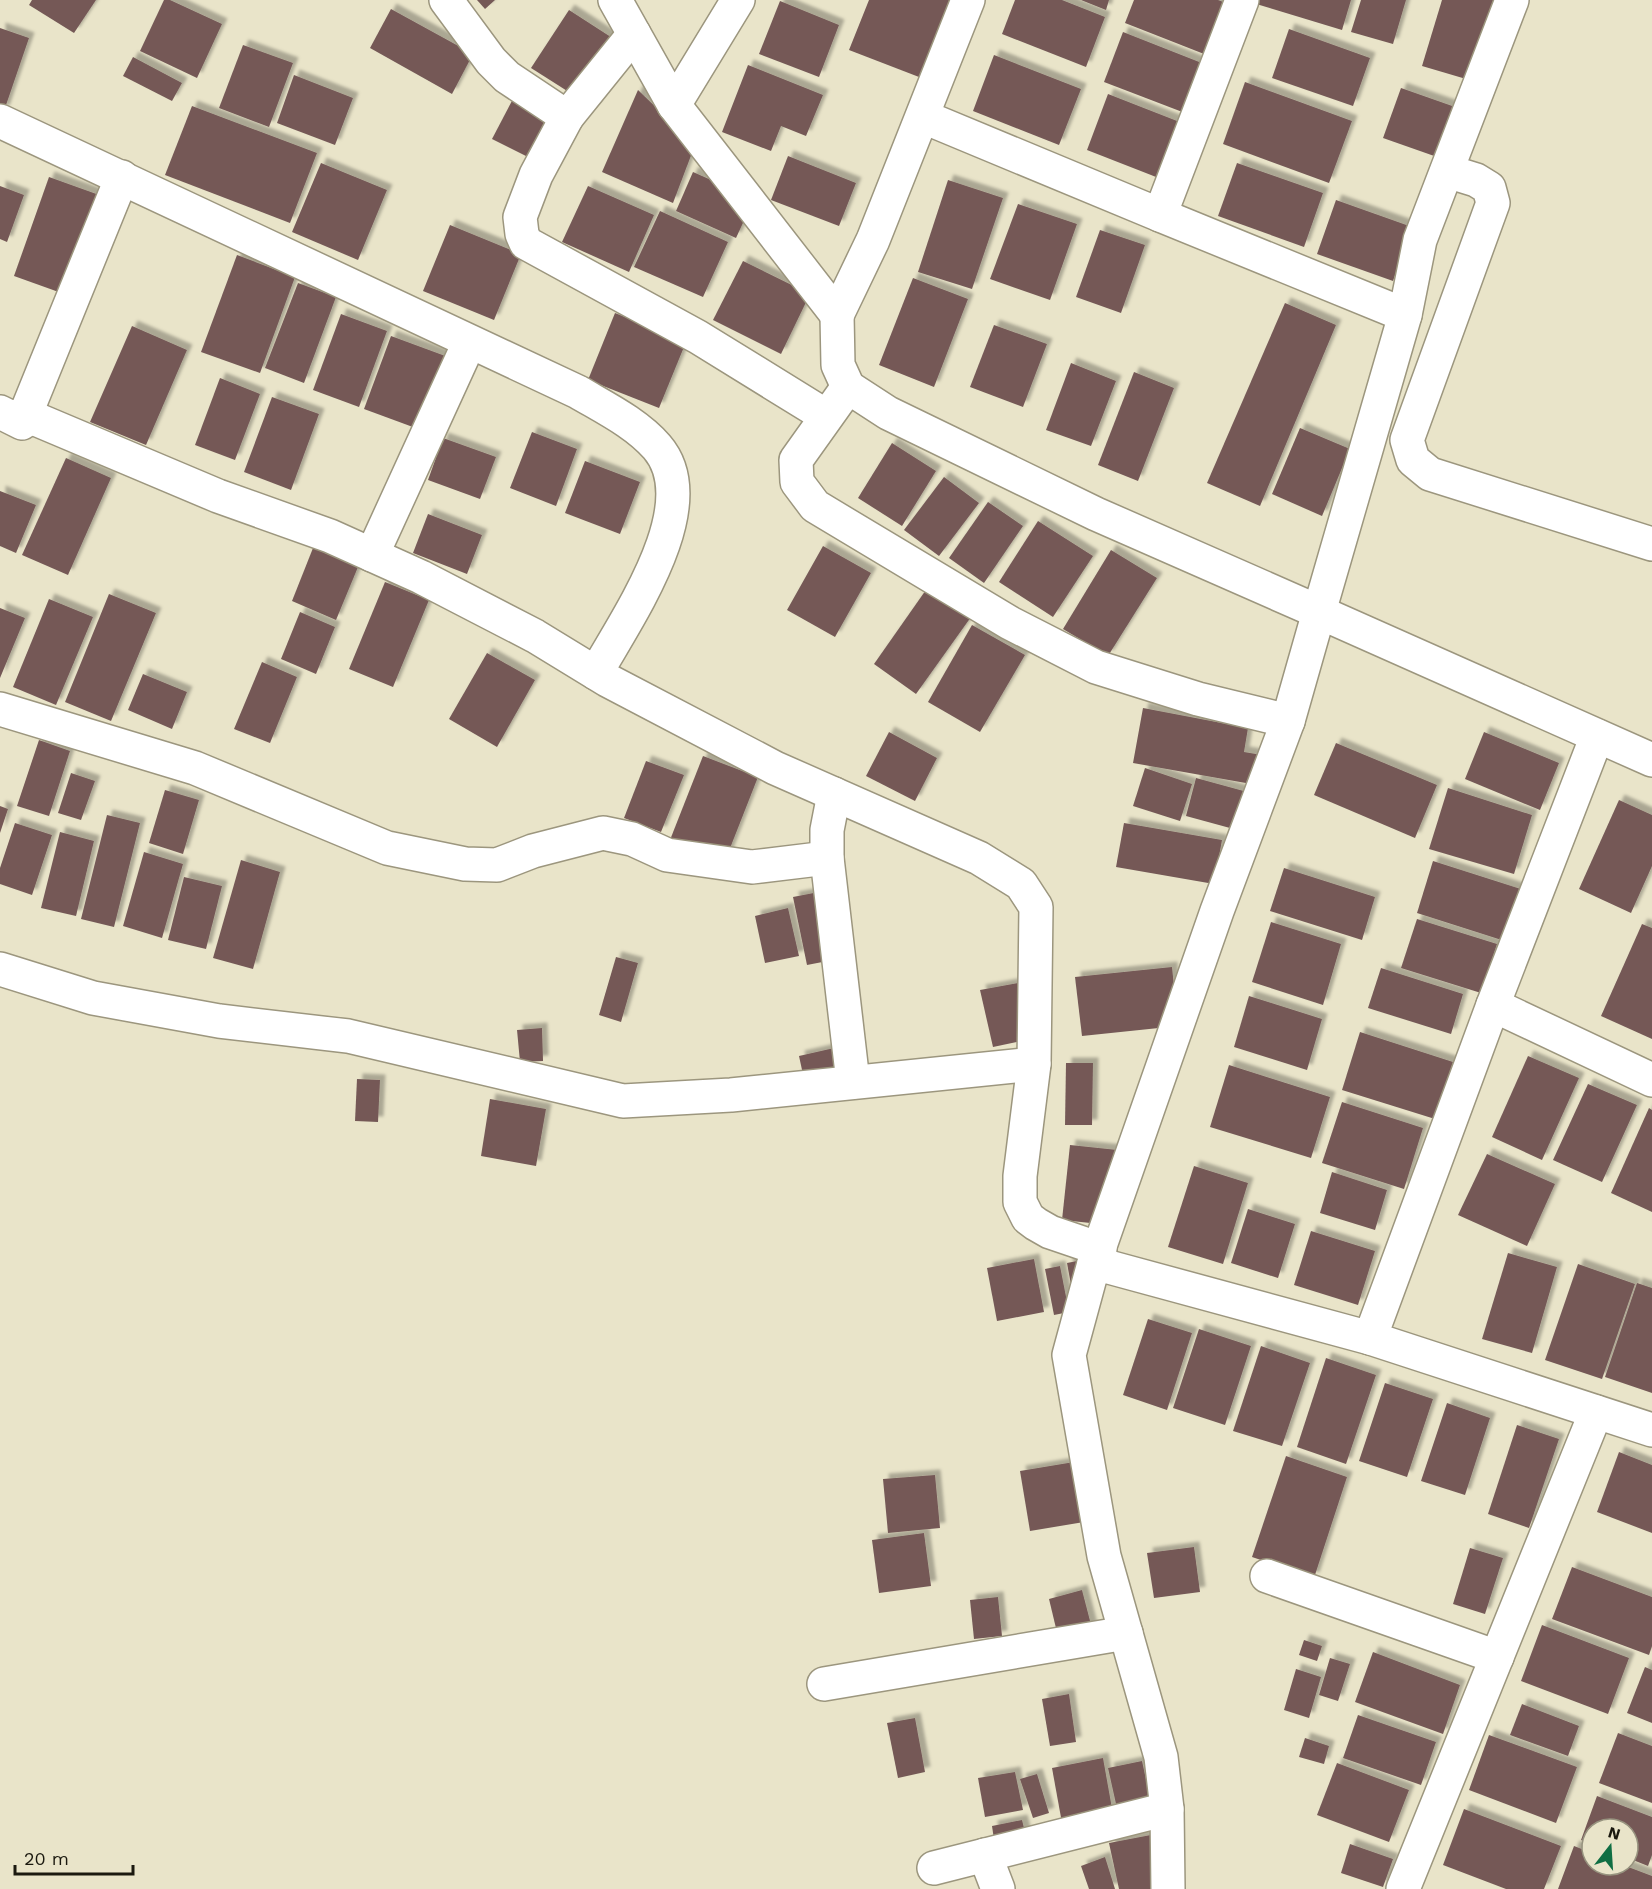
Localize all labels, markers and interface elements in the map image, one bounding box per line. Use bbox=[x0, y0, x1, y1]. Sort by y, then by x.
north arrow bbox=[1580, 1817, 1640, 1877]
text: N bbox=[1606, 1822, 1623, 1844]
scale bar bbox=[15, 1838, 134, 1876]
text: 20 m bbox=[24, 1848, 69, 1869]

